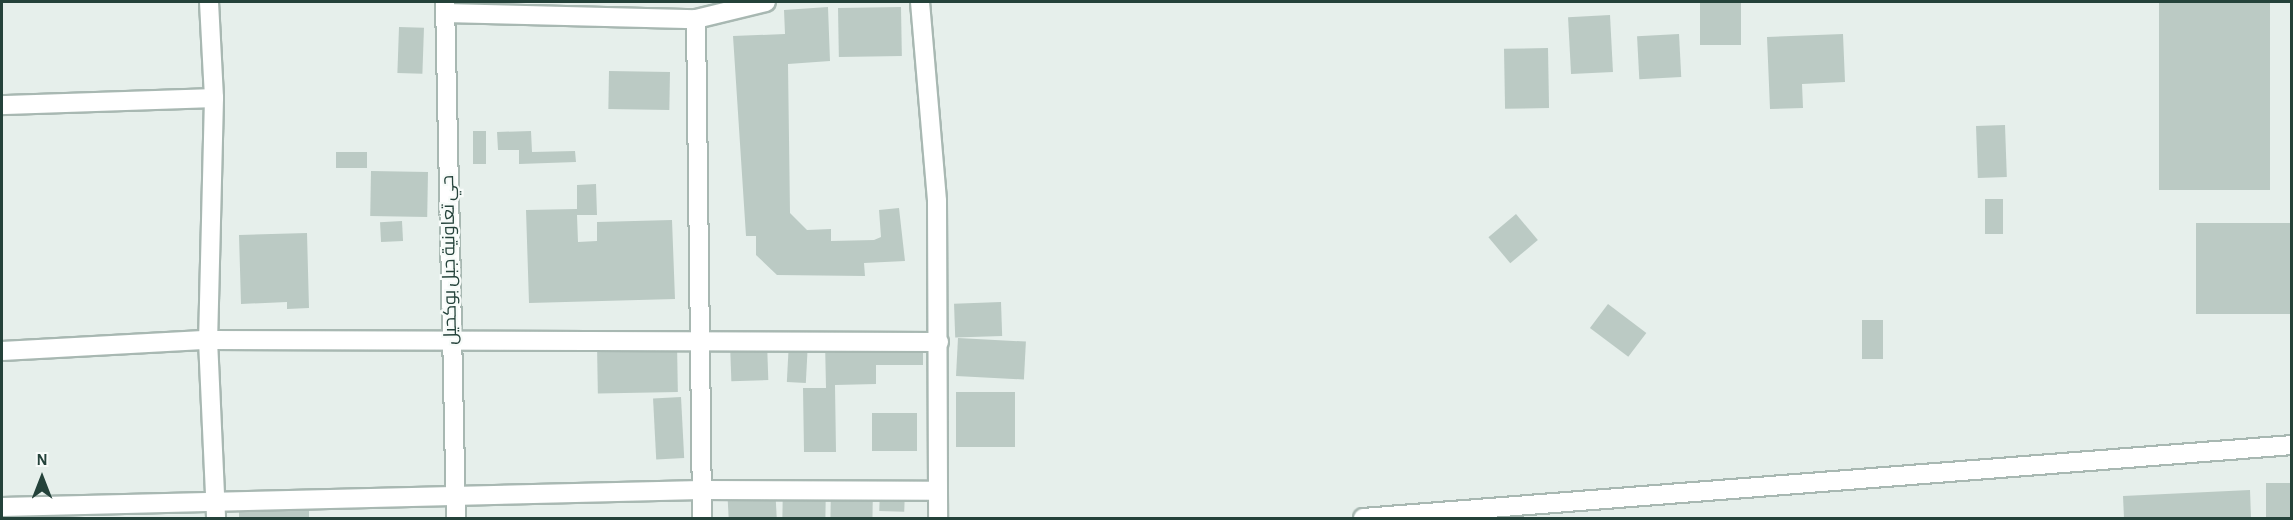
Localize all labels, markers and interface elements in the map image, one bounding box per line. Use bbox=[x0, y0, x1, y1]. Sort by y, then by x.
street label: حي تعاونية جبل بوكحيل bbox=[438, 175, 462, 345]
north arrow bbox=[12, 448, 72, 508]
text: N bbox=[36, 452, 48, 468]

